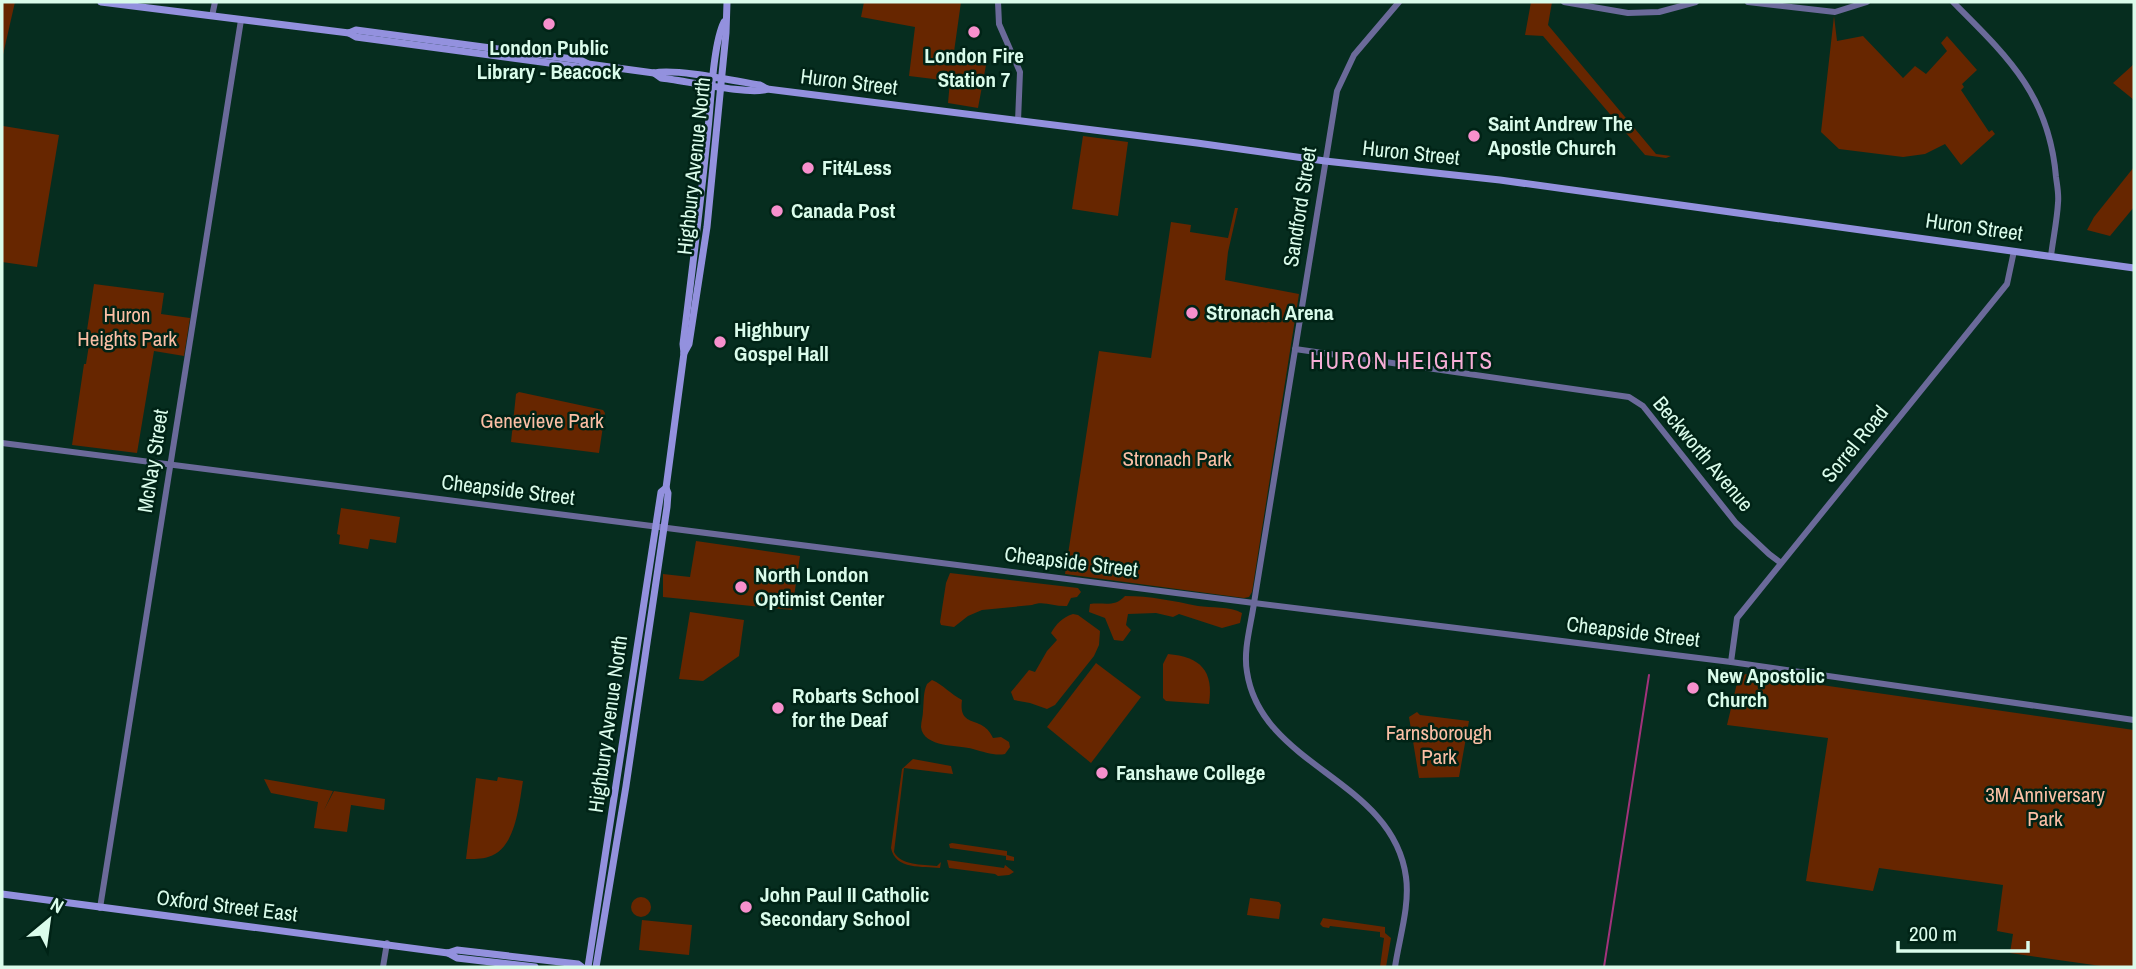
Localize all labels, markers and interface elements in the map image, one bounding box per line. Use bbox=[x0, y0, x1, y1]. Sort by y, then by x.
marker: London Public Library - Beacock bbox=[541, 16, 557, 32]
marker: London Fire Station 7 bbox=[966, 24, 982, 40]
place label: London Public Library - Beacock bbox=[477, 33, 622, 86]
place label: London Fire Station 7 bbox=[924, 41, 1024, 94]
street label: Huron Street bbox=[799, 61, 899, 102]
street label: Highbury Avenue North bbox=[670, 76, 717, 256]
place label: Saint Andrew The Apostle Church bbox=[1488, 109, 1633, 162]
marker: Saint Andrew The Apostle Church bbox=[1466, 128, 1482, 144]
street label: Huron Street bbox=[1361, 133, 1461, 172]
street label: Sandford Street bbox=[1276, 145, 1323, 269]
place label: Fit4Less bbox=[822, 153, 892, 182]
marker: Fit4Less bbox=[800, 160, 816, 176]
place label: Canada Post bbox=[791, 196, 896, 225]
marker: Canada Post bbox=[769, 203, 785, 219]
street label: Huron Street bbox=[1924, 205, 2025, 248]
place label: Stronach Arena bbox=[1206, 298, 1334, 327]
park label: Huron Heights Park bbox=[77, 300, 177, 353]
marker: Stronach Arena bbox=[1184, 305, 1200, 321]
place label: Highbury Gospel Hall bbox=[734, 315, 829, 368]
marker: Highbury Gospel Hall bbox=[712, 334, 728, 350]
district label: HURON HEIGHTS bbox=[1310, 345, 1494, 376]
street label: Beckworth Avenue bbox=[1647, 390, 1760, 518]
street label: Sorrel Road bbox=[1814, 399, 1895, 489]
park label: Genevieve Park bbox=[480, 406, 604, 435]
street label: McNay Street bbox=[130, 407, 175, 515]
park label: Stronach Park bbox=[1122, 444, 1232, 473]
street label: Cheapside Street bbox=[440, 467, 577, 512]
street label: Cheapside Street bbox=[1003, 539, 1140, 584]
place label: North London Optimist Center bbox=[755, 560, 884, 613]
marker: North London Optimist Center bbox=[733, 579, 749, 595]
street label: Cheapside Street bbox=[1565, 609, 1702, 654]
street label: Highbury Avenue North bbox=[581, 633, 634, 814]
place label: New Apostolic Church bbox=[1707, 661, 1825, 714]
marker: New Apostolic Church bbox=[1685, 680, 1701, 696]
place label: Robarts School for the Deaf bbox=[792, 681, 919, 734]
marker: Robarts School for the Deaf bbox=[770, 700, 786, 716]
park label: Farnsborough Park bbox=[1386, 718, 1492, 771]
place label: Fanshawe College bbox=[1116, 758, 1265, 787]
marker: Fanshawe College bbox=[1094, 765, 1110, 781]
park label: 3M Anniversary Park bbox=[1985, 780, 2105, 833]
place label: John Paul II Catholic Secondary School bbox=[760, 880, 929, 933]
street label: Oxford Street East bbox=[155, 882, 299, 929]
north arrow bbox=[14, 885, 84, 955]
text: N bbox=[46, 891, 68, 919]
marker: John Paul II Catholic Secondary School bbox=[738, 899, 754, 915]
scale bar bbox=[1898, 909, 2028, 953]
text: 200 m bbox=[1909, 919, 1957, 948]

